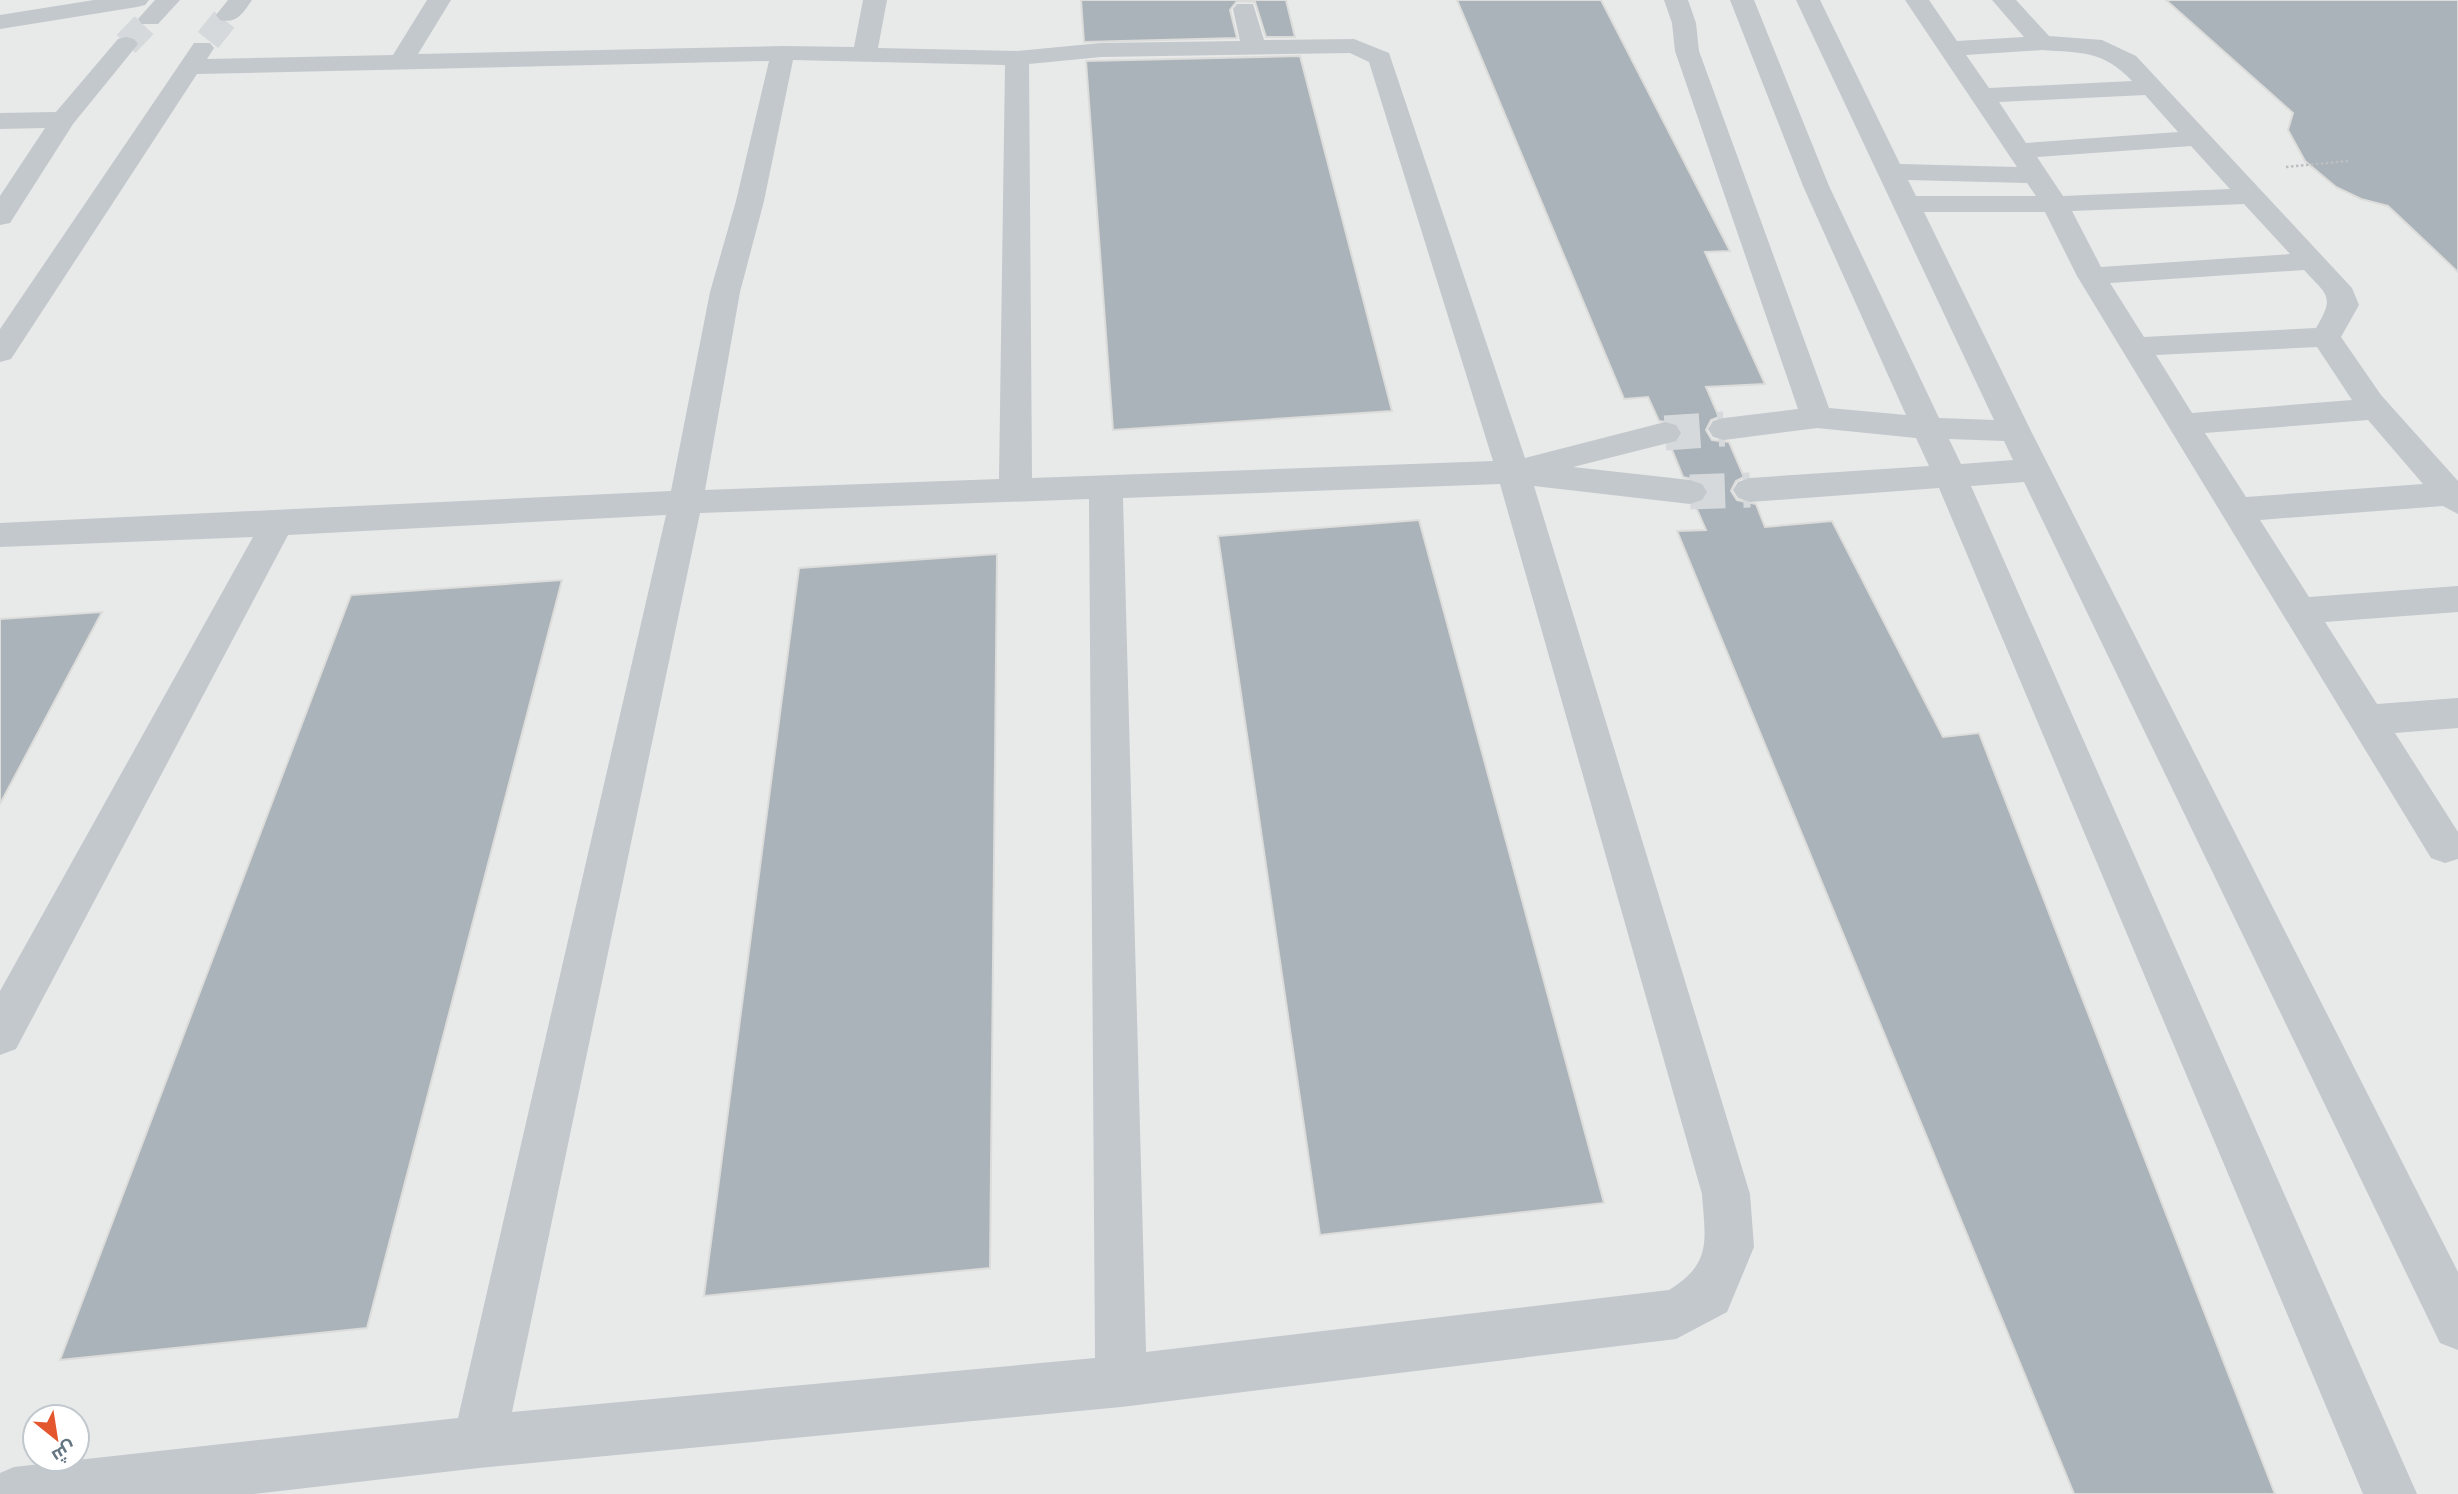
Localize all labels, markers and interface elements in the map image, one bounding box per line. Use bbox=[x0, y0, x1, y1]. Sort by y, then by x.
north arrow bbox=[21, 1403, 91, 1473]
text: ش bbox=[48, 1436, 81, 1469]

